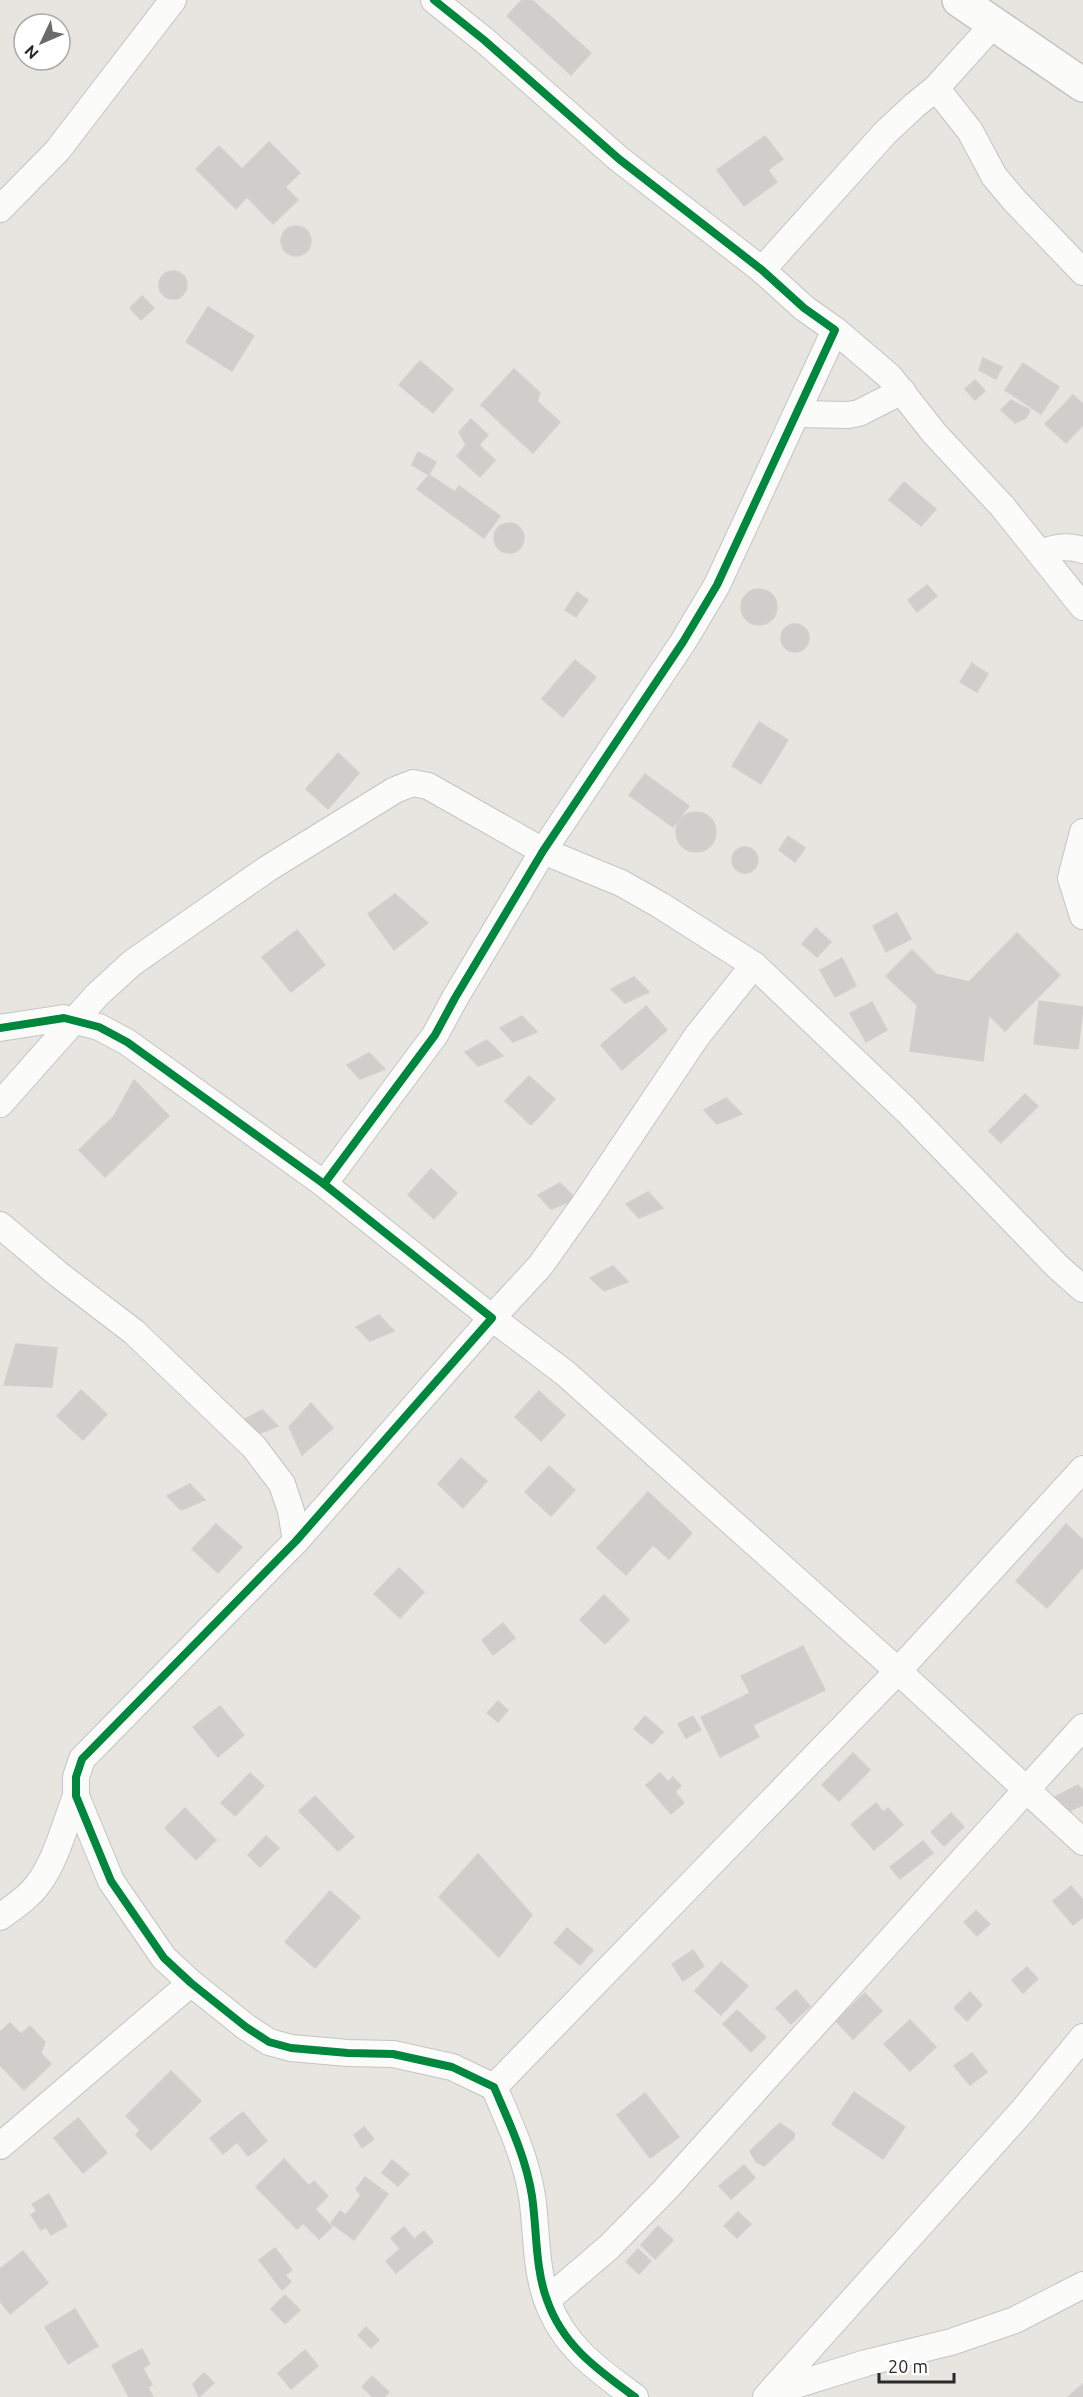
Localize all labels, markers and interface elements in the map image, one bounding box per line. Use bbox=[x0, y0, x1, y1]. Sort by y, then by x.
north arrow bbox=[12, 12, 72, 72]
text: N bbox=[21, 42, 42, 63]
scale bar bbox=[879, 2346, 954, 2384]
text: 20 m bbox=[888, 2356, 928, 2376]

